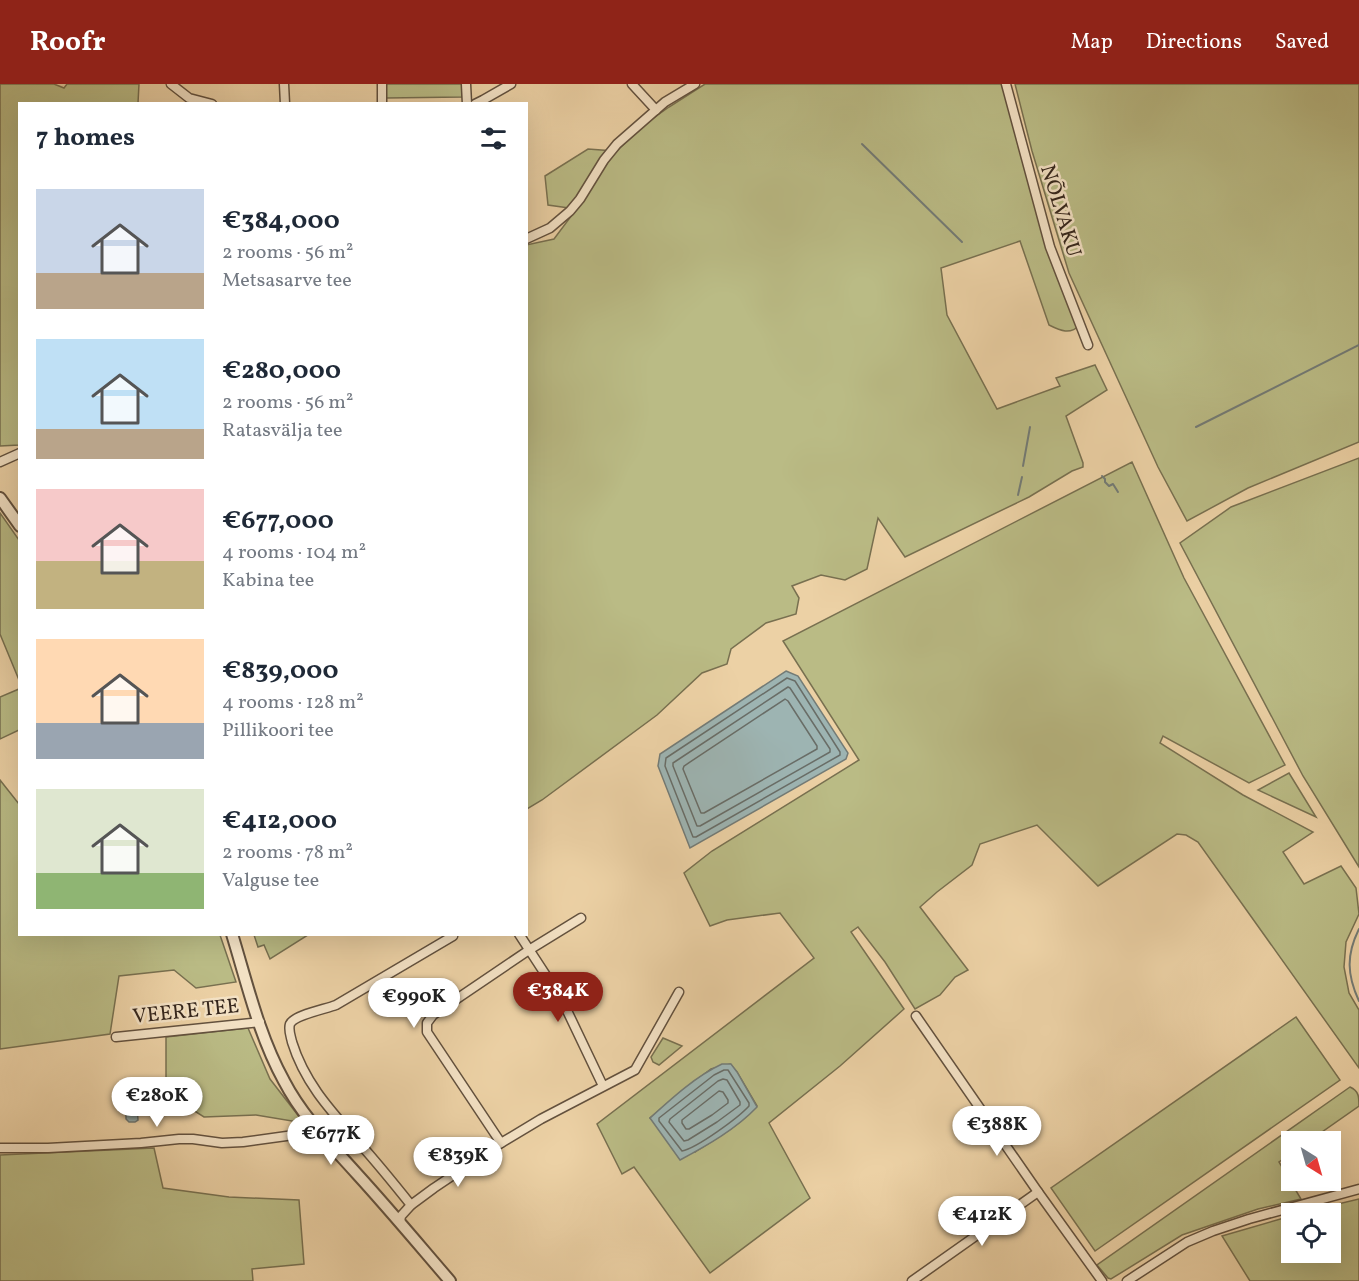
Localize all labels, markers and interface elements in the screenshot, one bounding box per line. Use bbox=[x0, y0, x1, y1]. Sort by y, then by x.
text: Roofr bbox=[30, 23, 105, 62]
text: Map bbox=[1071, 28, 1113, 57]
text: Directions bbox=[1146, 28, 1242, 57]
text: Saved bbox=[1275, 28, 1329, 57]
text: 7 homes bbox=[36, 120, 135, 156]
icon: filters bbox=[477, 122, 510, 155]
street label: NÕLVAKU bbox=[1032, 161, 1088, 261]
text: €384,000 bbox=[222, 203, 340, 239]
icon: home bbox=[84, 213, 156, 285]
text: 2 rooms · 56 m² bbox=[222, 239, 353, 267]
text: Metsasarve tee bbox=[222, 267, 352, 295]
text: €280,000 bbox=[222, 353, 341, 389]
icon: home bbox=[84, 363, 156, 435]
text: 2 rooms · 56 m² bbox=[222, 389, 353, 417]
text: Ratasvälja tee bbox=[222, 417, 342, 445]
text: €677,000 bbox=[222, 503, 334, 539]
icon: home bbox=[84, 513, 156, 585]
text: 4 rooms · 104 m² bbox=[222, 539, 366, 567]
text: Kabina tee bbox=[222, 567, 314, 595]
text: €839,000 bbox=[222, 653, 339, 689]
icon: home bbox=[84, 663, 156, 735]
text: 4 rooms · 128 m² bbox=[222, 689, 364, 717]
text: Pillikoori tee bbox=[222, 717, 334, 745]
text: €412,000 bbox=[222, 803, 337, 839]
icon: home bbox=[84, 813, 156, 885]
text: 2 rooms · 78 m² bbox=[222, 839, 353, 867]
text: Valguse tee bbox=[222, 867, 319, 895]
pin: €384K bbox=[516, 972, 600, 1023]
text: €384K bbox=[527, 977, 589, 1005]
pin: €990K bbox=[372, 978, 456, 1029]
text: €990K bbox=[382, 983, 446, 1011]
street label: VEERE TEE bbox=[131, 992, 241, 1032]
pin: €280K bbox=[115, 1077, 199, 1128]
text: €280K bbox=[126, 1082, 188, 1110]
pin: €388K bbox=[955, 1106, 1039, 1157]
text: €388K bbox=[966, 1111, 1028, 1139]
pin: €677K bbox=[289, 1115, 373, 1166]
text: €677K bbox=[301, 1120, 361, 1148]
north arrow bbox=[1281, 1131, 1341, 1191]
map controls bbox=[1281, 1131, 1341, 1263]
pin: €839K bbox=[416, 1137, 500, 1188]
text: €839K bbox=[427, 1142, 489, 1170]
pin: €412K bbox=[940, 1196, 1024, 1247]
text: €412K bbox=[952, 1201, 1012, 1229]
button: locate bbox=[1281, 1203, 1341, 1263]

